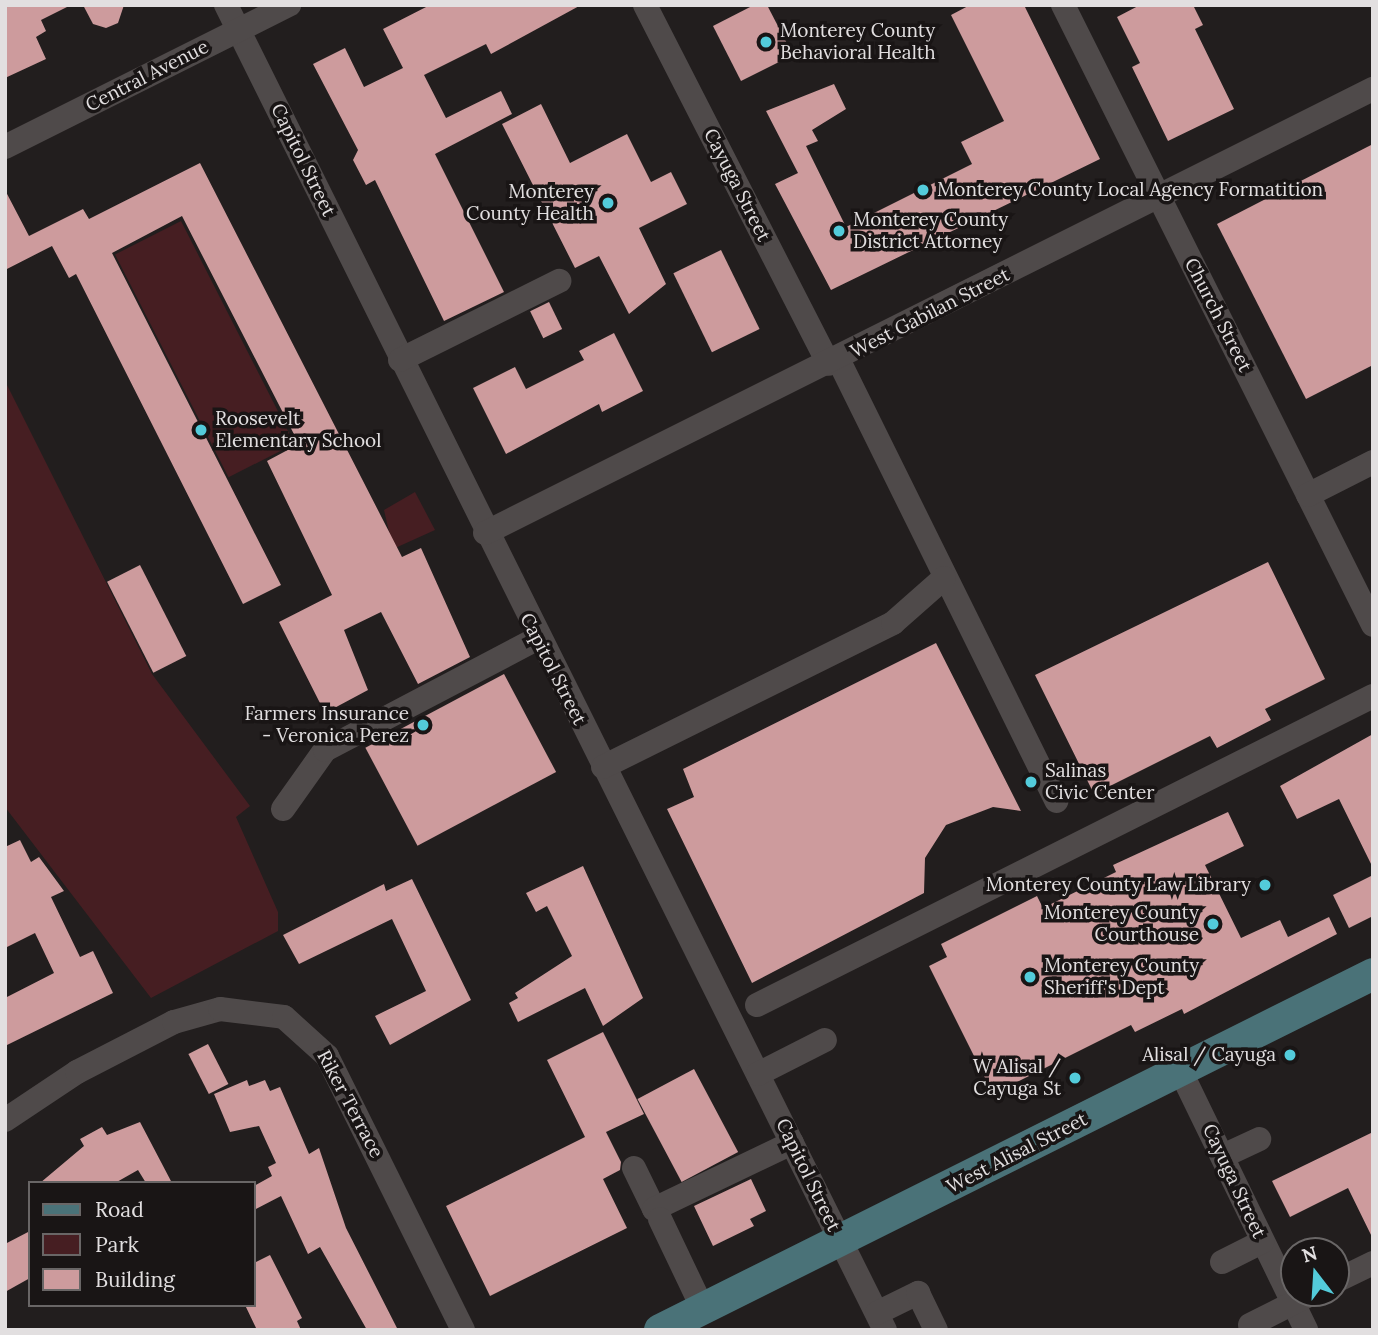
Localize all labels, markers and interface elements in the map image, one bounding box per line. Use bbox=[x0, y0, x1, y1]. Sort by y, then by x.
place label: Monterey County Behavioral Health bbox=[780, 20, 936, 64]
marker: Monterey County Behavioral Health bbox=[758, 34, 774, 50]
street label: Central Avenue bbox=[82, 35, 212, 117]
street label: Capitol Street bbox=[266, 100, 340, 220]
street label: Cayuga Street bbox=[699, 125, 775, 245]
place label: Monterey County Local Agency Formatition bbox=[937, 179, 1323, 201]
place label: Monterey County Health bbox=[466, 181, 594, 225]
marker: Monterey County Local Agency Formatition bbox=[915, 182, 931, 198]
marker: Monterey County Health bbox=[600, 195, 616, 211]
place label: Monterey County District Attorney bbox=[853, 209, 1008, 253]
marker: Monterey County District Attorney bbox=[831, 223, 847, 239]
street label: Church Street bbox=[1180, 254, 1256, 376]
street label: West Gabilan Street bbox=[847, 263, 1013, 363]
place label: Roosevelt Elementary School bbox=[215, 408, 381, 452]
marker: Roosevelt Elementary School bbox=[193, 422, 209, 438]
street label: Capitol Street bbox=[515, 609, 591, 729]
place label: Farmers Insurance - Veronica Perez bbox=[244, 703, 409, 747]
marker: Farmers Insurance - Veronica Perez bbox=[415, 717, 431, 733]
place label: Salinas Civic Center bbox=[1045, 760, 1154, 804]
marker: Salinas Civic Center bbox=[1023, 774, 1039, 790]
place label: Monterey County Law Library bbox=[986, 874, 1251, 896]
marker: Monterey County Law Library bbox=[1257, 877, 1273, 893]
place label: Monterey County Courthouse bbox=[1044, 902, 1199, 946]
marker: Monterey County Courthouse bbox=[1205, 916, 1221, 932]
place label: Monterey County Sheriff's Dept bbox=[1044, 955, 1199, 999]
marker: Monterey County Sheriff's Dept bbox=[1022, 969, 1038, 985]
place label: Alisal / Cayuga bbox=[1142, 1044, 1276, 1066]
street label: Riker Terrace bbox=[312, 1046, 388, 1162]
marker: Alisal / Cayuga bbox=[1282, 1047, 1298, 1063]
place label: W Alisal / Cayuga St bbox=[973, 1056, 1061, 1100]
marker: W Alisal / Cayuga St bbox=[1067, 1070, 1083, 1086]
street label: West Alisal Street bbox=[943, 1108, 1091, 1198]
street label: Capitol Street bbox=[771, 1115, 845, 1235]
street label: Cayuga Street bbox=[1198, 1120, 1270, 1242]
legend bbox=[28, 1181, 256, 1307]
text: Road bbox=[95, 1196, 144, 1223]
text: Park bbox=[95, 1231, 139, 1258]
north arrow bbox=[1280, 1237, 1350, 1307]
text: N bbox=[1299, 1240, 1320, 1267]
text: Building bbox=[95, 1266, 175, 1293]

